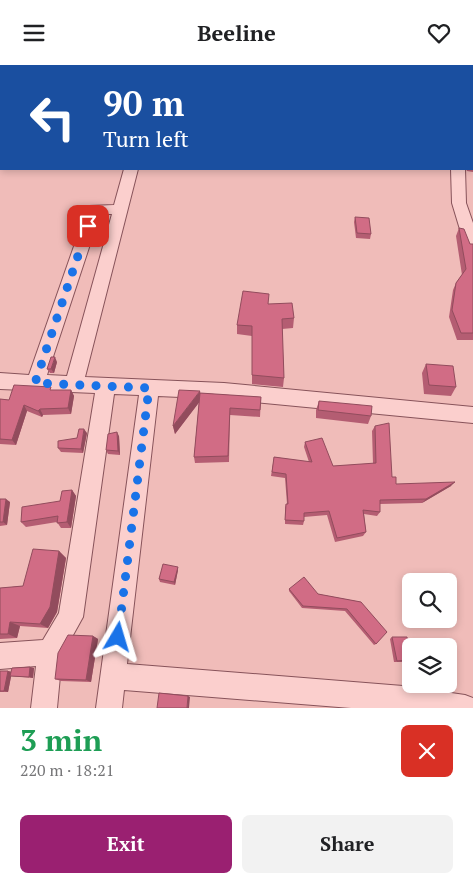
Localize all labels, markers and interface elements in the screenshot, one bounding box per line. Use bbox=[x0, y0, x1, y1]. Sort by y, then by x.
text: Beeline bbox=[197, 18, 276, 47]
icon: menu bbox=[20, 19, 48, 47]
icon: heart bbox=[425, 19, 453, 47]
text: 90 m bbox=[103, 80, 184, 126]
icon: left bbox=[20, 85, 85, 150]
text: Turn left bbox=[103, 124, 189, 153]
pin bbox=[67, 205, 109, 247]
icon: arrive bbox=[74, 212, 102, 240]
map controls bbox=[402, 573, 457, 693]
button: search bbox=[402, 573, 457, 628]
position arrow bbox=[91, 610, 143, 662]
button: layers bbox=[402, 638, 457, 693]
text: 3 min bbox=[20, 720, 102, 760]
button: close bbox=[401, 725, 453, 777]
text: 220 m · 18:21 bbox=[20, 759, 114, 781]
button: Exit bbox=[20, 815, 232, 873]
button: Share bbox=[242, 815, 453, 873]

